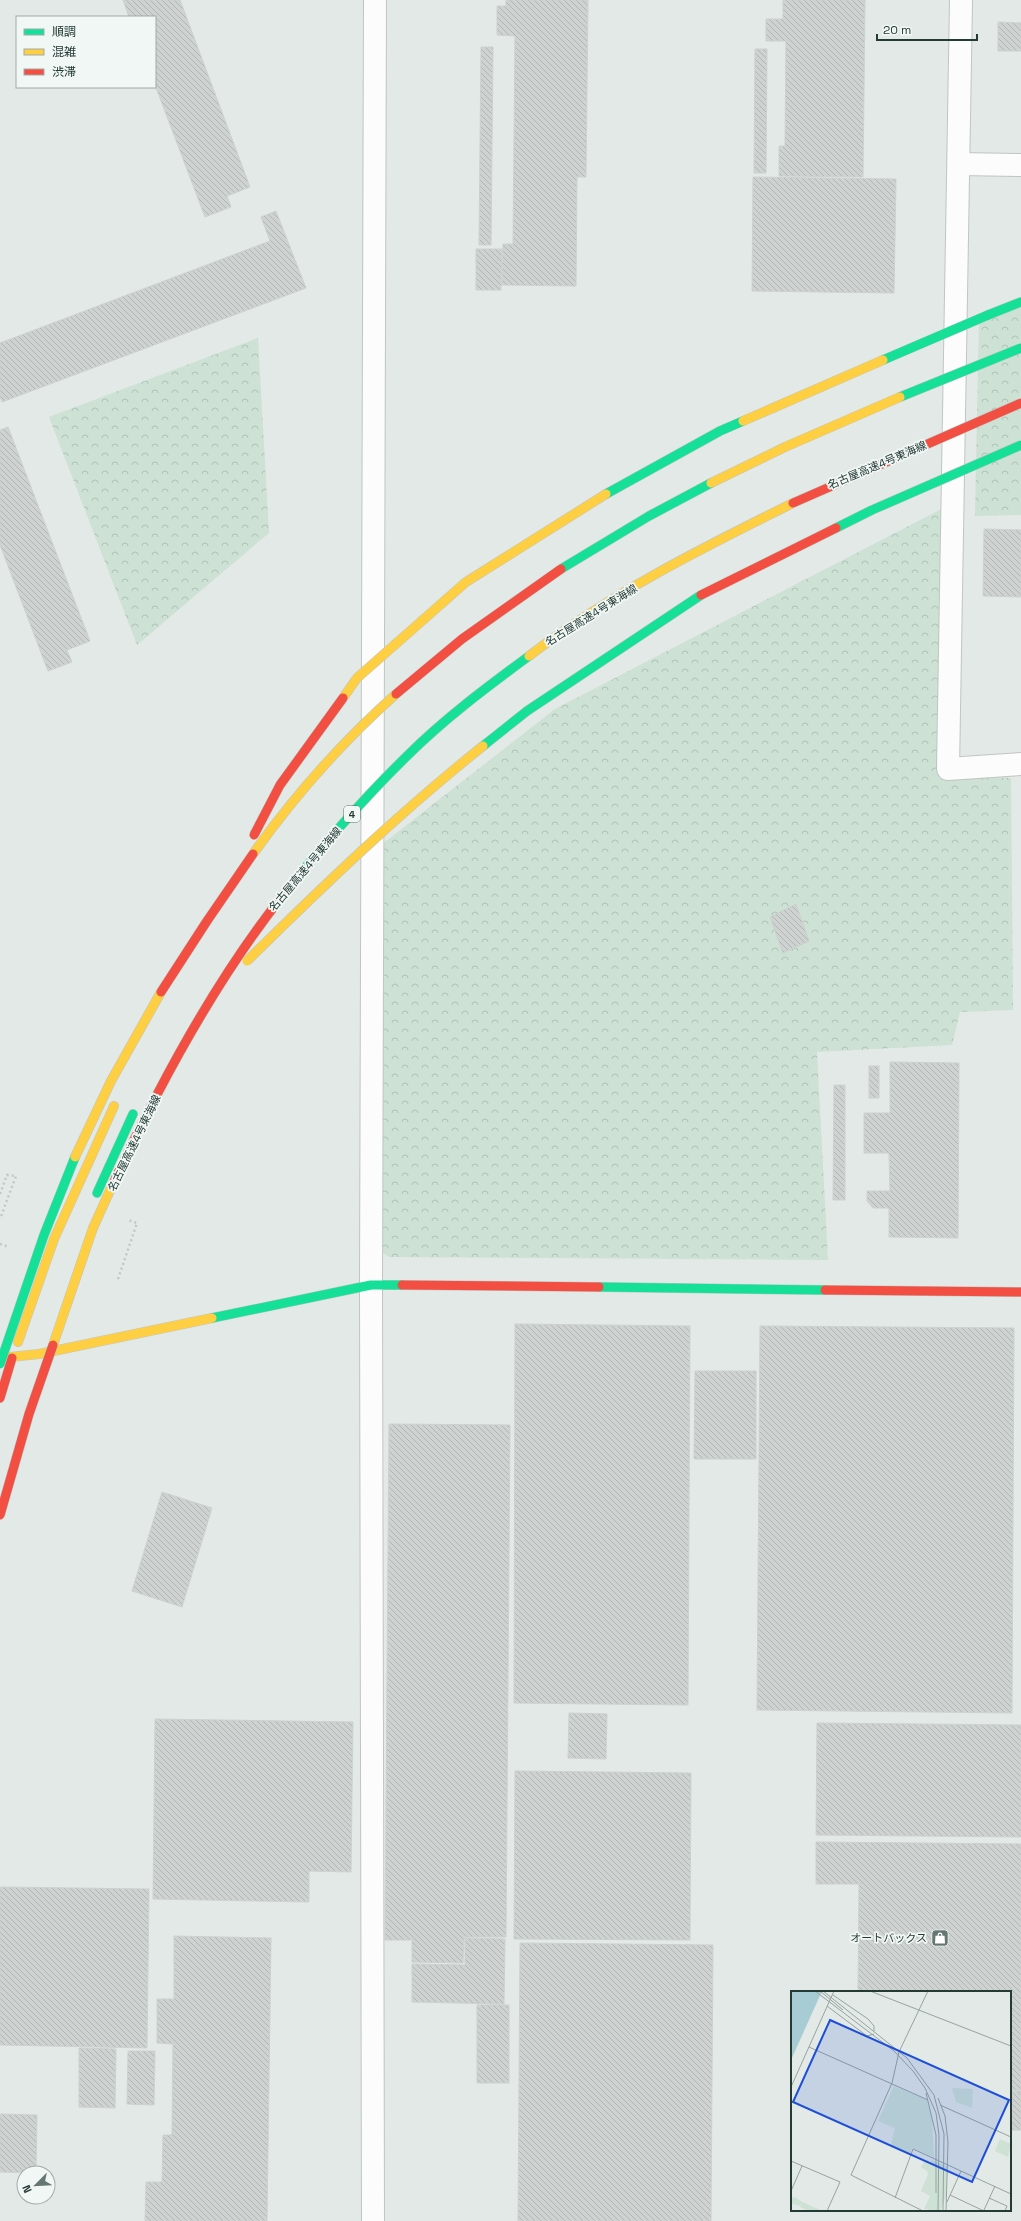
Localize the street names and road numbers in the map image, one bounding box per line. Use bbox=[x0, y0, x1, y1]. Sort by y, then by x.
street label: 名古屋高速4号東海線 bbox=[826, 438, 928, 492]
street label: 名古屋高速4号東海線 bbox=[542, 581, 640, 649]
road number: 4 bbox=[344, 806, 360, 822]
street label: 名古屋高速4号東海線 bbox=[266, 824, 344, 914]
street label: 名古屋高速4号東海線 bbox=[105, 1092, 163, 1194]

